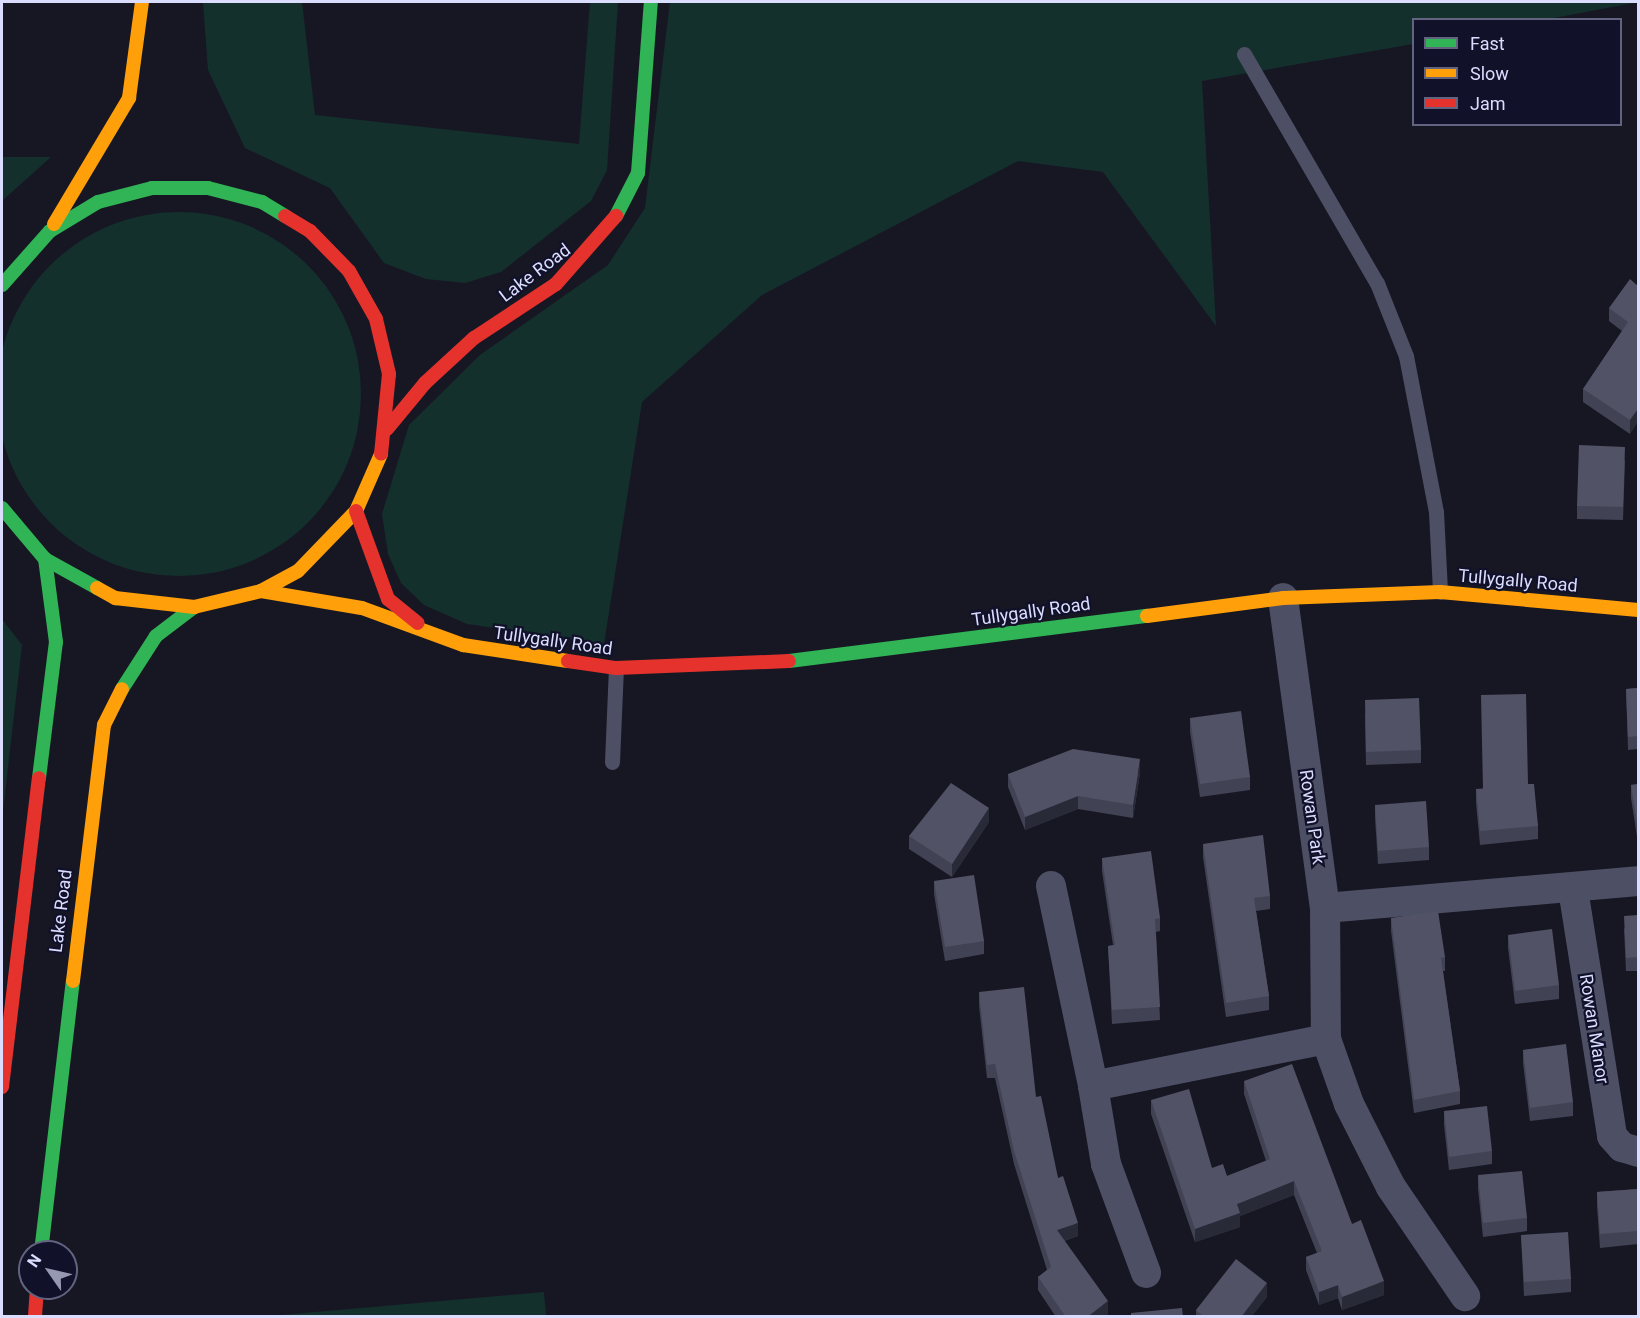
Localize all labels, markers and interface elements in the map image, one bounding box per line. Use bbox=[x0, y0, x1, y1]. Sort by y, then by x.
legend bbox=[1412, 18, 1622, 126]
text: Fast bbox=[1470, 33, 1505, 54]
text: Slow bbox=[1470, 63, 1509, 84]
text: Jam bbox=[1470, 93, 1506, 114]
street label: Lake Road bbox=[495, 239, 575, 307]
street label: Tullygally Road bbox=[1457, 565, 1579, 597]
street label: Tullygally Road bbox=[970, 593, 1092, 631]
street label: Tullygally Road bbox=[492, 622, 614, 660]
street label: Rowan Park bbox=[1295, 768, 1329, 866]
street label: Lake Road bbox=[45, 868, 77, 954]
street label: Rowan Manor bbox=[1575, 973, 1613, 1085]
north arrow bbox=[18, 1240, 78, 1300]
text: N bbox=[23, 1251, 45, 1271]

